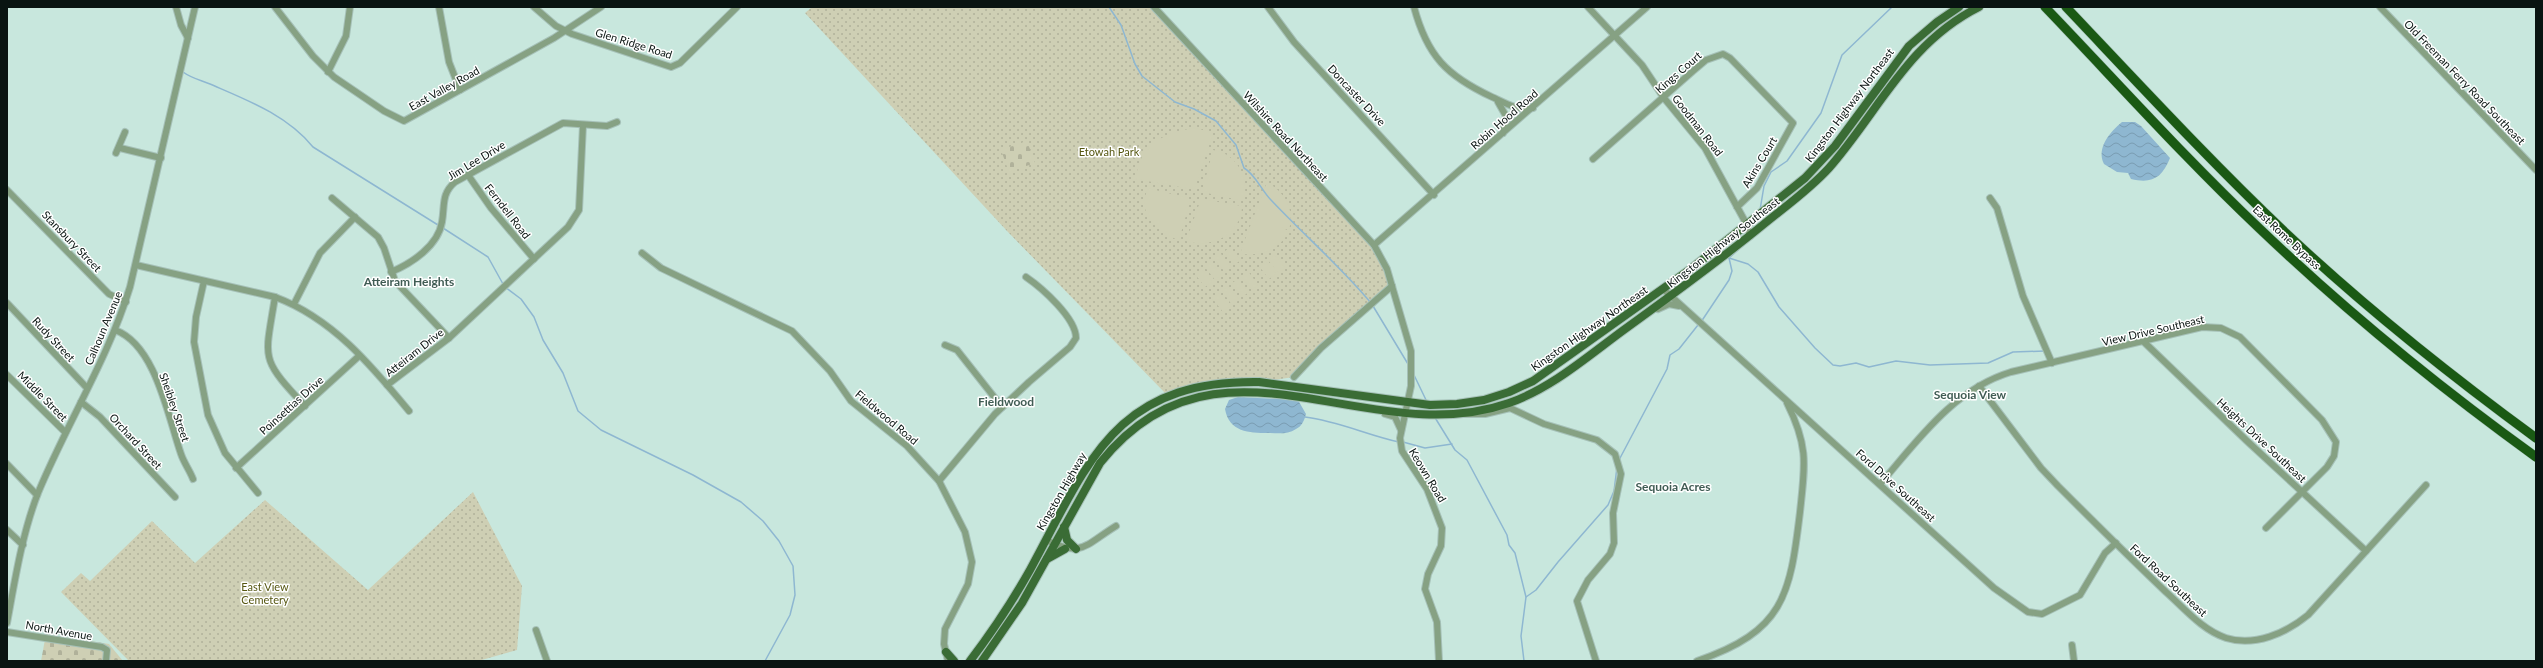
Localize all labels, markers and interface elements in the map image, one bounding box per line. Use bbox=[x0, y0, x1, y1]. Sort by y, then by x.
street label: Old Freeman Ferry Road Southeast bbox=[2402, 17, 2528, 147]
street label: Glen Ridge Road bbox=[594, 25, 674, 61]
street label: Kingston Highway Northeast bbox=[1802, 45, 1896, 164]
street label: Kings Court bbox=[1652, 48, 1704, 96]
street label: Doncaster Drive bbox=[1325, 62, 1389, 128]
street label: East Valley Road bbox=[407, 63, 481, 113]
street label: Robin Hood Road bbox=[1468, 86, 1540, 152]
street label: Wilshire Road Northeast bbox=[1241, 88, 1331, 184]
street label: Goodman Road bbox=[1670, 92, 1726, 158]
street label: Akins Court bbox=[1739, 134, 1779, 190]
street label: Jim Lee Drive bbox=[445, 138, 507, 182]
park label: Etowah Park bbox=[1079, 145, 1140, 158]
street label: Ferndell Road bbox=[483, 181, 533, 241]
street label: Kingston Highway Southeast bbox=[1664, 194, 1782, 290]
street label: East Rome Bypass bbox=[2251, 202, 2324, 272]
street label: Stansbury Street bbox=[40, 208, 104, 274]
district label: Atteiram Heights bbox=[363, 274, 454, 289]
street label: Kingston Highway Northeast bbox=[1528, 283, 1650, 373]
street label: Calhoun Avenue bbox=[82, 289, 124, 367]
street label: View Drive Southeast bbox=[2101, 312, 2205, 348]
street label: Rudy Street bbox=[30, 314, 78, 364]
street label: Atteiram Drive bbox=[382, 325, 446, 379]
street label: Middle Street bbox=[15, 368, 71, 424]
street label: Sheibley Street bbox=[157, 371, 193, 443]
street label: Poinsettias Drive bbox=[256, 373, 326, 437]
street label: Fieldwood Road bbox=[853, 387, 921, 447]
district label: Sequoia View bbox=[1934, 387, 2007, 402]
district label: Fieldwood bbox=[978, 394, 1034, 409]
street label: Heights Drive Southeast bbox=[2215, 395, 2309, 485]
street label: Orchard Street bbox=[107, 411, 165, 471]
street label: Keown Road bbox=[1407, 446, 1449, 504]
street label: Ford Drive Southeast bbox=[1854, 446, 1938, 524]
street label: Kingston Highway bbox=[1033, 449, 1089, 532]
district label: Sequoia Acres bbox=[1635, 479, 1711, 494]
street label: Ford Road Southeast bbox=[2128, 541, 2210, 619]
park label: East View Cemetery bbox=[241, 580, 289, 606]
street label: North Avenue bbox=[25, 618, 94, 642]

